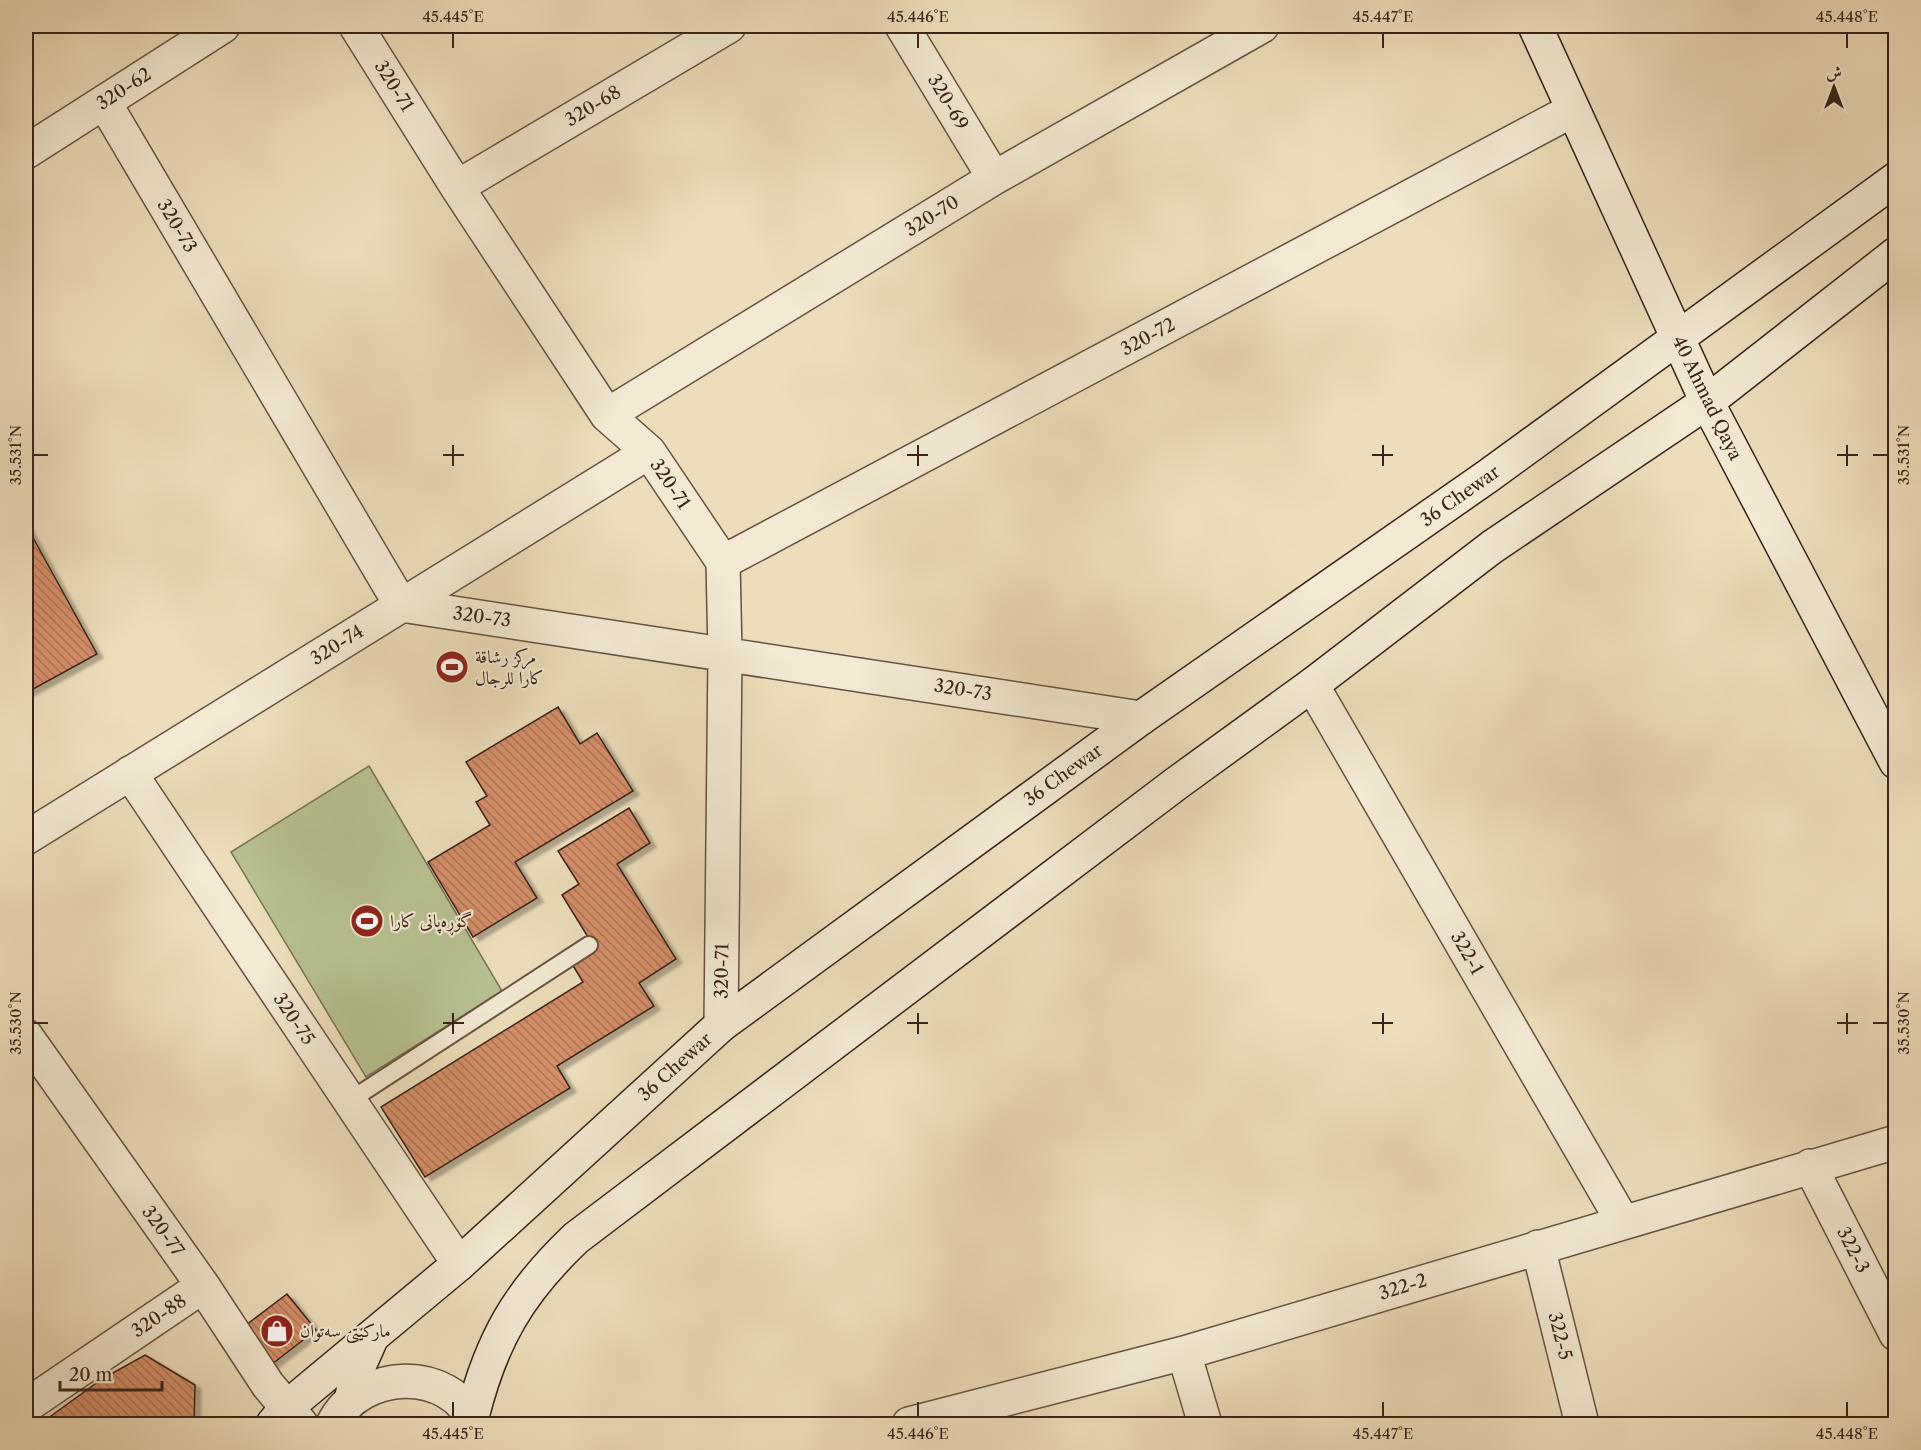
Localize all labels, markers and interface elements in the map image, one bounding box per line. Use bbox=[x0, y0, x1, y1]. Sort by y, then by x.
text: 45.445°E bbox=[422, 7, 484, 26]
text: 45.446°E bbox=[887, 7, 949, 26]
text: 45.447°E bbox=[1353, 7, 1413, 26]
text: 45.448°E bbox=[1816, 7, 1878, 26]
street label: 320-71 bbox=[370, 56, 418, 116]
north arrow bbox=[1804, 57, 1864, 117]
text: ش bbox=[1826, 62, 1842, 82]
street label: 320-62 bbox=[93, 63, 155, 115]
street label: 320-69 bbox=[923, 70, 973, 134]
street label: 320-68 bbox=[561, 81, 625, 131]
street label: 320-70 bbox=[901, 191, 963, 241]
street label: 320-73 bbox=[153, 195, 201, 257]
street label: 320-72 bbox=[1117, 314, 1179, 360]
street label: 40 Ahmad Qaya bbox=[1667, 332, 1747, 464]
text: 35.531°N bbox=[6, 425, 25, 485]
text: 35.531°N bbox=[1894, 425, 1913, 485]
street label: 320-71 bbox=[645, 455, 695, 514]
street label: 36 Chewar bbox=[1416, 460, 1504, 531]
street label: 320-73 bbox=[452, 602, 512, 632]
street label: 320-74 bbox=[306, 620, 368, 670]
place label: مركز رشاقة كارا للرجال bbox=[475, 646, 544, 690]
sports icon: مركز رشاقة كارا للرجال bbox=[434, 649, 470, 685]
street label: 320-73 bbox=[932, 675, 994, 705]
street label: 36 Chewar bbox=[1019, 739, 1107, 811]
sports icon: گۆڕەپانی کارا bbox=[349, 903, 385, 939]
place label: گۆڕەپانی کارا bbox=[390, 910, 472, 936]
street label: 322-1 bbox=[1446, 927, 1488, 979]
street label: 320-71 bbox=[711, 942, 733, 999]
street label: 320-75 bbox=[269, 989, 319, 1049]
text: 35.530°N bbox=[6, 991, 25, 1055]
text: 35.530°N bbox=[1894, 991, 1913, 1055]
street label: 36 Chewar bbox=[634, 1028, 717, 1106]
street label: 320-77 bbox=[137, 1201, 189, 1261]
street label: 322-3 bbox=[1832, 1223, 1874, 1277]
street label: 322-2 bbox=[1376, 1269, 1430, 1305]
street label: 320-88 bbox=[127, 1290, 191, 1342]
street label: 322-5 bbox=[1543, 1310, 1577, 1362]
shop icon: مارکێتی سەتوان bbox=[259, 1313, 295, 1349]
place label: مارکێتی سەتوان bbox=[300, 1320, 391, 1344]
scale bar bbox=[60, 1354, 162, 1392]
text: 20 m bbox=[69, 1364, 113, 1386]
text: 45.445°E bbox=[422, 1424, 484, 1443]
text: 45.446°E bbox=[887, 1424, 949, 1443]
text: 45.447°E bbox=[1353, 1424, 1413, 1443]
text: 45.448°E bbox=[1816, 1424, 1878, 1443]

